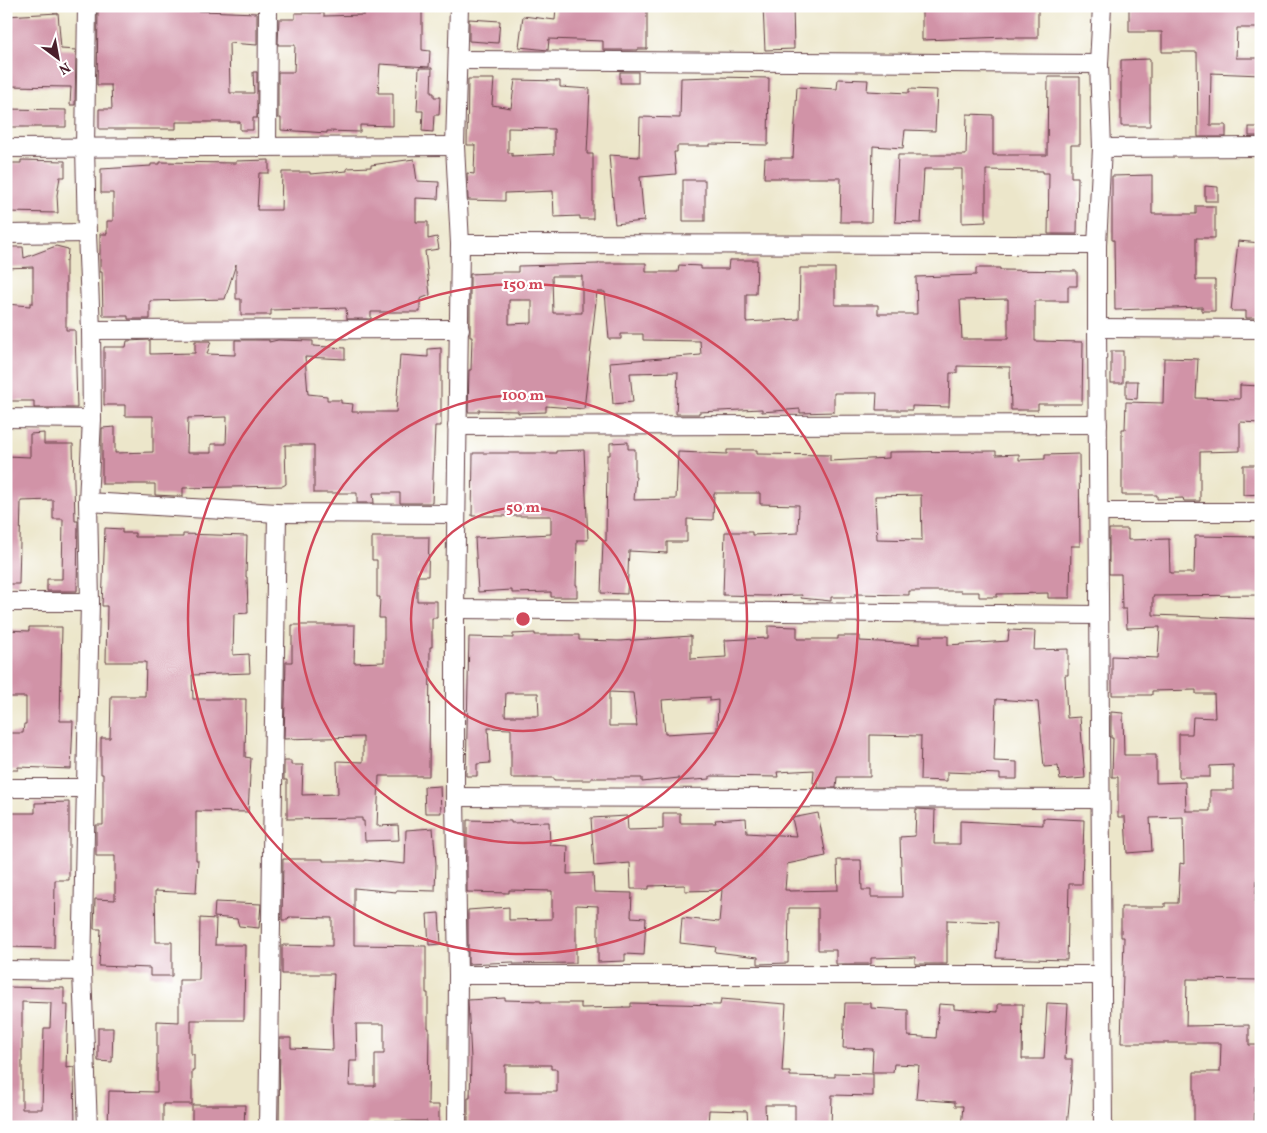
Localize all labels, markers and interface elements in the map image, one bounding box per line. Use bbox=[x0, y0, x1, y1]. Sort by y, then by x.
north arrow bbox=[32, 32, 82, 82]
text: N bbox=[55, 57, 73, 79]
text: 150 m bbox=[503, 275, 543, 296]
text: 100 m bbox=[502, 386, 545, 407]
text: 50 m bbox=[506, 498, 540, 519]
centre of rings bbox=[514, 610, 532, 628]

